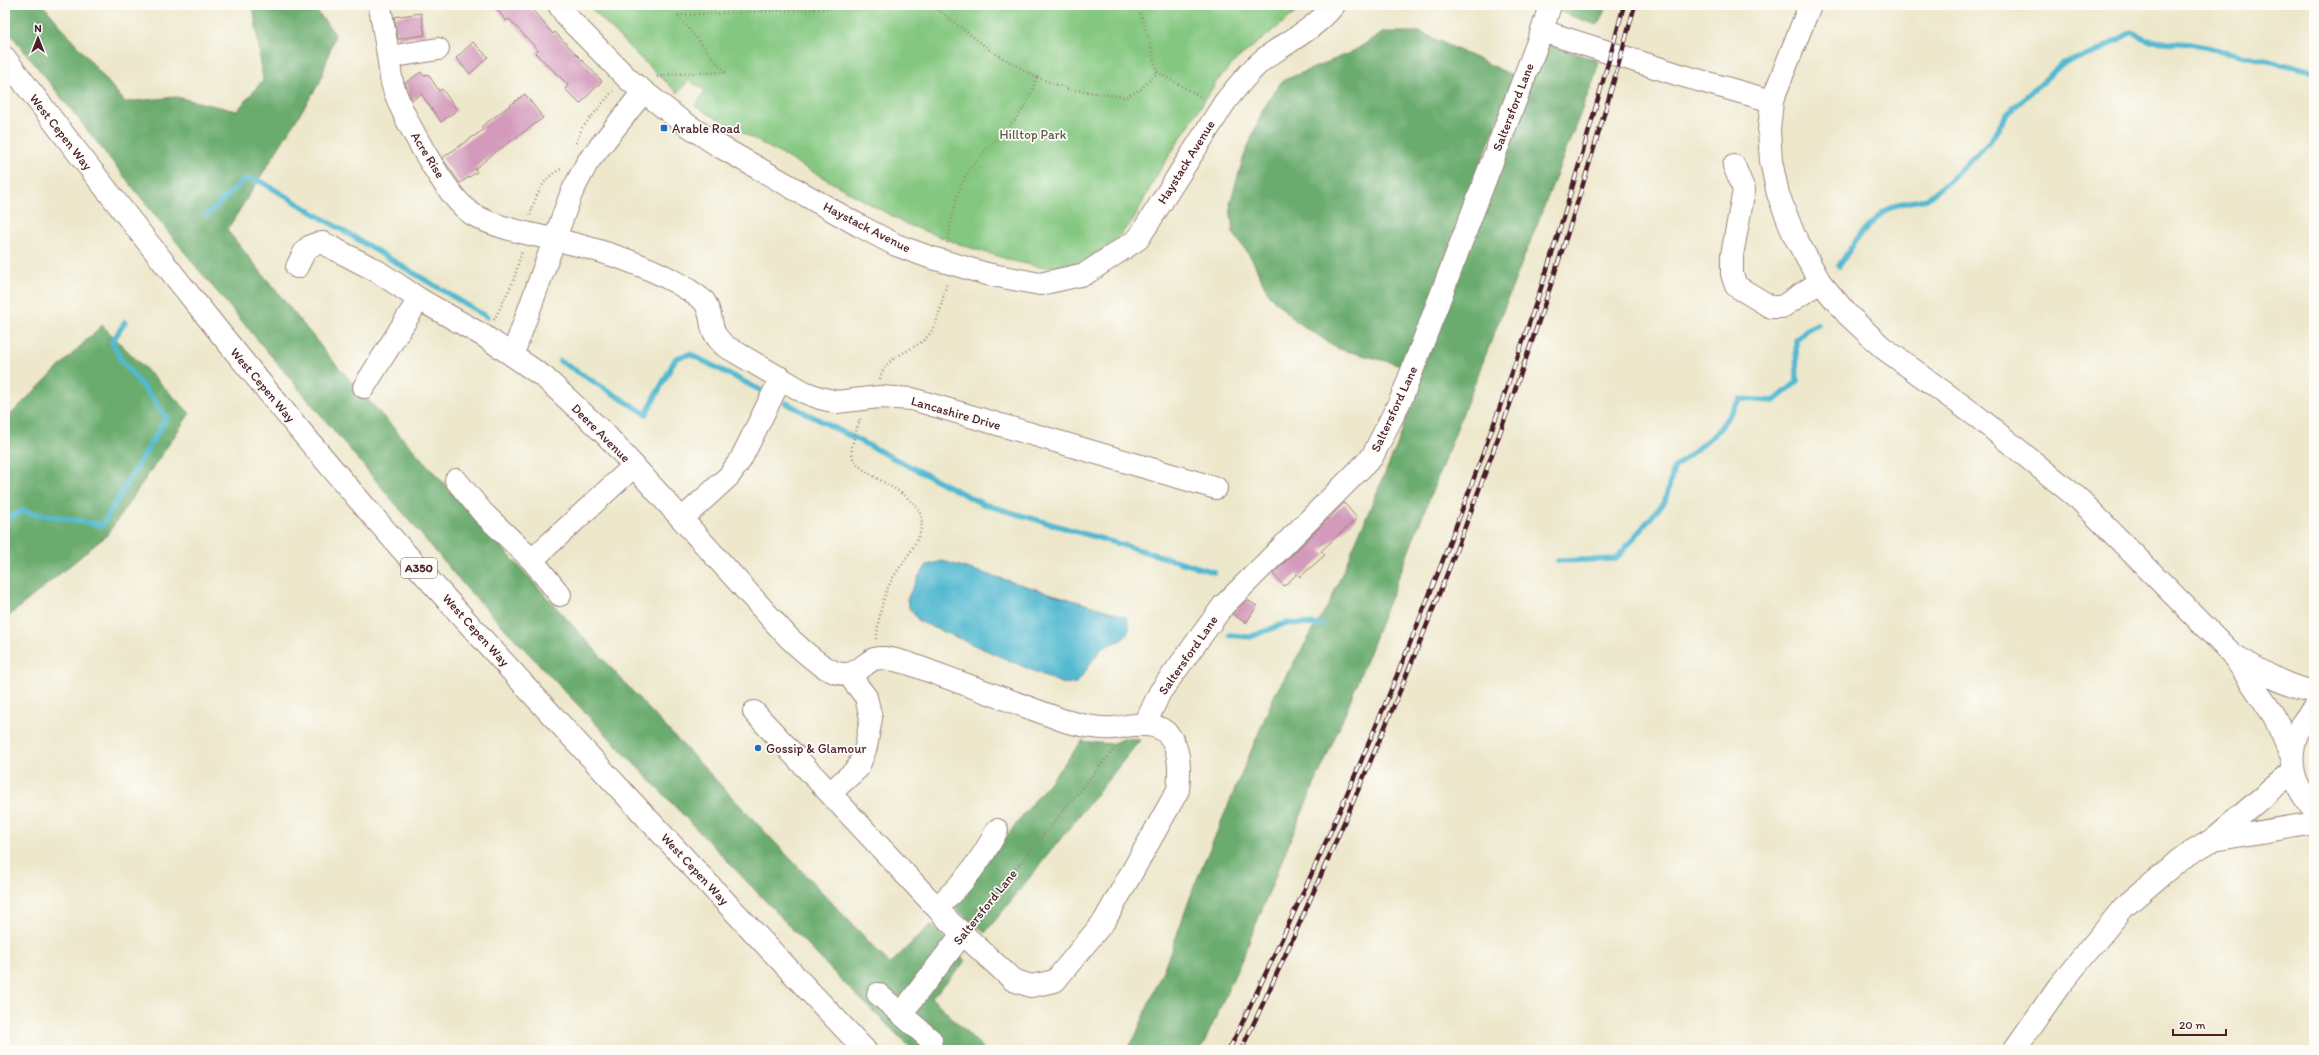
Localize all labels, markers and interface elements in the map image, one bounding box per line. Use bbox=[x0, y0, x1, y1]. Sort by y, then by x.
north arrow bbox=[18, 18, 58, 58]
text: N bbox=[34, 22, 42, 35]
street label: Saltersford Lane bbox=[1489, 61, 1537, 153]
street label: West Cepen Way bbox=[27, 91, 95, 173]
street label: Haystack Avenue bbox=[1154, 117, 1218, 207]
place label: Arable Road bbox=[672, 121, 740, 136]
marker: Arable Road bbox=[659, 123, 669, 133]
park label: Hilltop Park bbox=[1000, 127, 1067, 142]
street label: Acre Rise bbox=[408, 129, 448, 181]
street label: Haystack Avenue bbox=[821, 199, 913, 255]
street label: West Cepen Way bbox=[228, 345, 298, 425]
street label: Saltersford Lane bbox=[1368, 364, 1420, 454]
street label: Lancashire Drive bbox=[909, 393, 1003, 433]
street label: Deere Avenue bbox=[569, 401, 633, 465]
road number: A350 bbox=[401, 558, 437, 578]
street label: West Cepen Way bbox=[440, 591, 512, 669]
street label: Saltersford Lane bbox=[1155, 613, 1221, 697]
place label: Gossip & Glamour bbox=[766, 741, 867, 756]
marker: Gossip & Glamour bbox=[753, 743, 763, 753]
street label: West Cepen Way bbox=[658, 830, 732, 908]
street label: Saltersford Lane bbox=[950, 866, 1020, 948]
scale bar bbox=[2173, 1011, 2226, 1037]
text: 20 m bbox=[2179, 1018, 2206, 1032]

